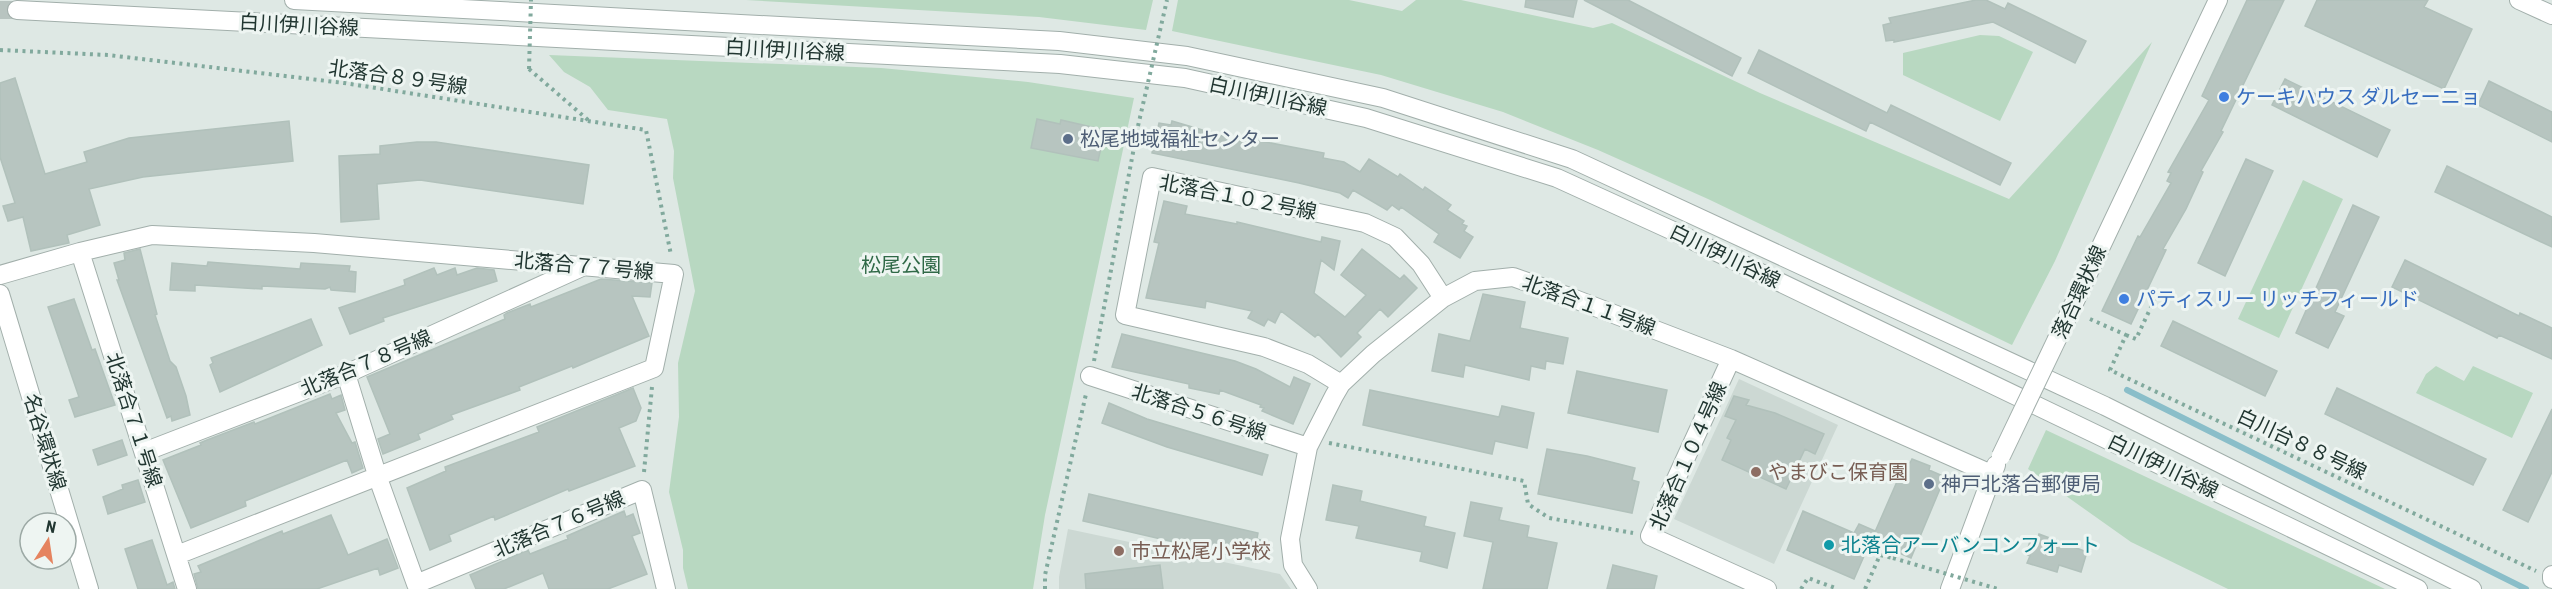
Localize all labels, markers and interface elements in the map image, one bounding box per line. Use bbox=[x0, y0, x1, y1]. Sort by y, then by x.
street label: 白川伊川谷線 bbox=[238, 10, 360, 40]
street label: 白川伊川谷線 bbox=[724, 35, 846, 65]
street label: 北落合８９号線 bbox=[327, 55, 469, 99]
street label: 白川伊川谷線 bbox=[1207, 72, 1329, 120]
place label: ケーキハウス ダルセーニョ bbox=[2236, 85, 2481, 109]
marker: ケーキハウス ダルセーニョ bbox=[2217, 90, 2231, 104]
place label: 松尾地域福祉センター bbox=[1080, 127, 1280, 151]
marker: 松尾地域福祉センター bbox=[1061, 132, 1075, 146]
street label: 北落合１０２号線 bbox=[1157, 170, 1319, 224]
street label: 白川伊川谷線 bbox=[1666, 219, 1784, 293]
street label: 落合環状線 bbox=[2047, 242, 2111, 342]
street label: 北落合７７号線 bbox=[513, 248, 655, 284]
park label: 松尾公園 bbox=[861, 253, 941, 277]
street label: 北落合１１号線 bbox=[1519, 270, 1659, 340]
place label: パティスリー リッチフィールド bbox=[2136, 287, 2419, 311]
marker: パティスリー リッチフィールド bbox=[2117, 292, 2131, 306]
street label: 北落合７８号線 bbox=[297, 325, 435, 401]
street label: 北落合７１号線 bbox=[101, 350, 167, 490]
street label: 北落合１０４号線 bbox=[1644, 378, 1732, 534]
street label: 北落合５６号線 bbox=[1129, 379, 1269, 445]
street label: 名谷環状線 bbox=[19, 391, 71, 493]
street label: 白川台８８号線 bbox=[2233, 404, 2371, 484]
street label: 白川伊川谷線 bbox=[2104, 429, 2222, 503]
place label: やまびこ保育園 bbox=[1768, 460, 1908, 484]
marker: やまびこ保育園 bbox=[1749, 465, 1763, 479]
place label: 神戸北落合郵便局 bbox=[1941, 472, 2101, 496]
marker: 神戸北落合郵便局 bbox=[1922, 477, 1936, 491]
street label: 北落合７６号線 bbox=[490, 486, 628, 562]
north arrow bbox=[18, 511, 78, 571]
text: N bbox=[44, 517, 58, 537]
place label: 北落合アーバンコンフォート bbox=[1841, 533, 2100, 557]
marker: 北落合アーバンコンフォート bbox=[1822, 538, 1836, 552]
place label: 市立松尾小学校 bbox=[1131, 539, 1271, 563]
marker: 市立松尾小学校 bbox=[1112, 544, 1126, 558]

